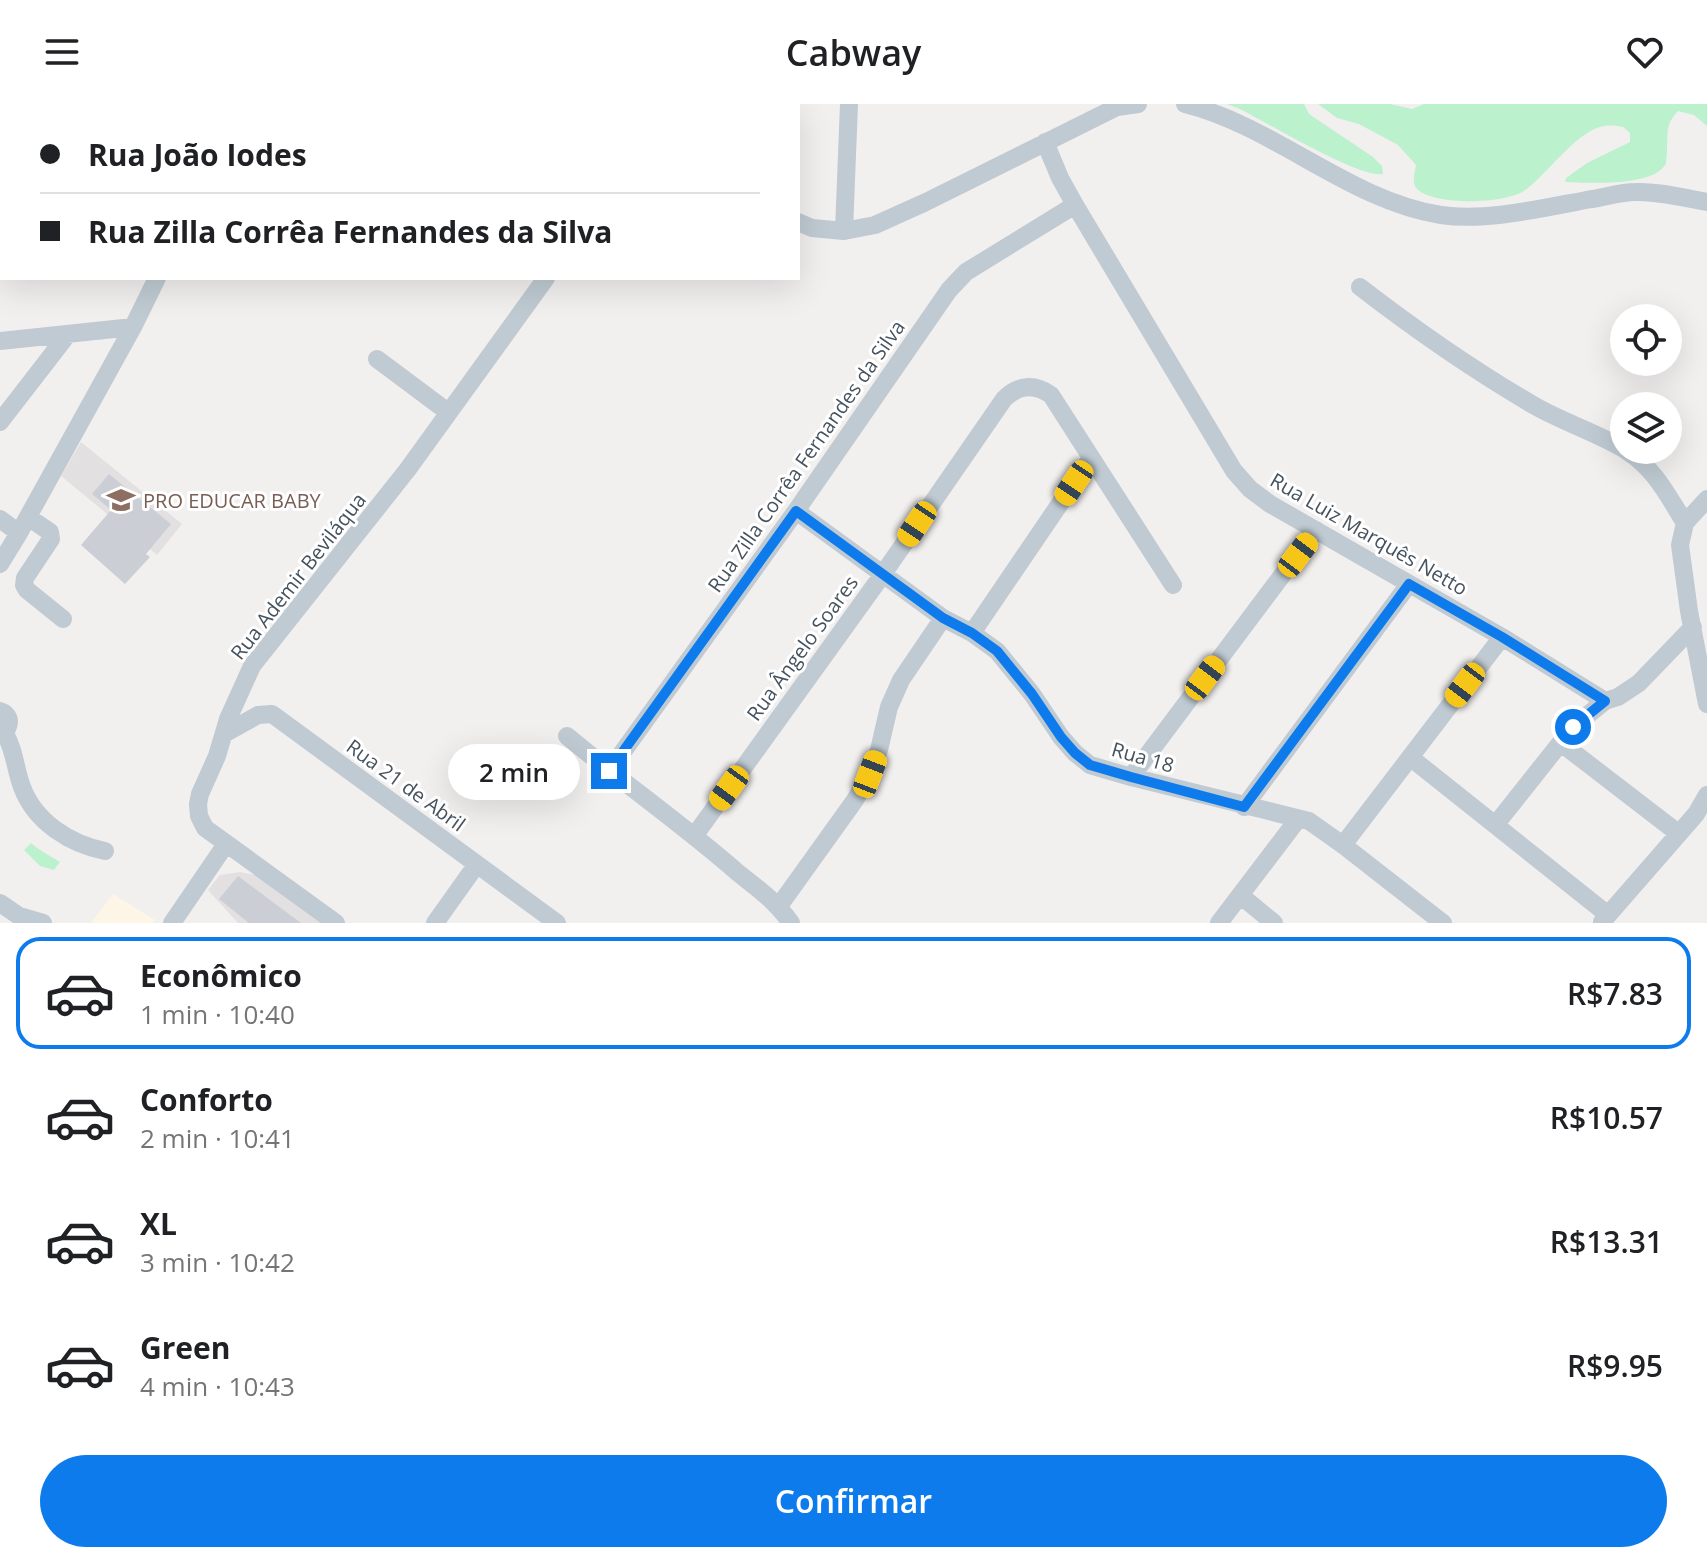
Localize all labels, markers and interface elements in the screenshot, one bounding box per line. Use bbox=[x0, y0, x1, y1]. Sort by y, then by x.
text: Cabway bbox=[786, 28, 921, 77]
icon: menu bbox=[40, 30, 84, 74]
icon: heart bbox=[1623, 30, 1667, 74]
text: Rua João Iodes bbox=[88, 134, 307, 175]
text: Rua Zilla Corrêa Fernandes da Silva bbox=[88, 211, 612, 252]
map controls bbox=[1610, 304, 1682, 464]
button: locate bbox=[1610, 304, 1682, 376]
street label: Rua Zilla Corrêa Fernandes da Silva bbox=[701, 314, 911, 598]
button: layers bbox=[1610, 392, 1682, 464]
car bbox=[1051, 456, 1097, 510]
street label: Rua Luiz Marquês Netto bbox=[1265, 466, 1473, 602]
school or university icon: PRO EDUCAR BABY bbox=[106, 485, 136, 515]
place label: PRO EDUCAR BABY bbox=[143, 487, 322, 514]
street label: Rua Ademir Beviláqua bbox=[224, 487, 372, 665]
car bbox=[894, 497, 940, 551]
car bbox=[1274, 529, 1322, 581]
street label: Rua Ângelo Soares bbox=[740, 570, 864, 726]
car bbox=[1181, 652, 1229, 704]
car bbox=[1441, 659, 1489, 711]
route start bbox=[1555, 709, 1591, 745]
street label: Rua 21 de Abril bbox=[341, 733, 471, 837]
street label: Rua 18 bbox=[1109, 735, 1177, 779]
callout: 2 min bbox=[449, 743, 581, 799]
car bbox=[850, 747, 890, 801]
route end bbox=[591, 753, 627, 789]
text: 2 min bbox=[479, 754, 549, 790]
car bbox=[705, 762, 753, 814]
text: Econômico bbox=[140, 955, 302, 996]
icon: car bbox=[44, 957, 116, 1029]
text: R$7.83 bbox=[1567, 973, 1663, 1014]
text: 1 min · 10:40 bbox=[140, 996, 295, 1032]
text: Conforto bbox=[140, 1079, 273, 1120]
icon: car bbox=[44, 1081, 116, 1153]
text: R$10.57 bbox=[1550, 1097, 1663, 1138]
text: 2 min · 10:41 bbox=[140, 1120, 295, 1156]
text: XL bbox=[140, 1203, 177, 1244]
icon: car bbox=[44, 1205, 116, 1277]
text: R$13.31 bbox=[1550, 1221, 1663, 1262]
text: 3 min · 10:42 bbox=[140, 1244, 295, 1280]
text: Green bbox=[140, 1327, 231, 1368]
icon: car bbox=[44, 1329, 116, 1401]
text: R$9.95 bbox=[1567, 1345, 1663, 1386]
text: 4 min · 10:43 bbox=[140, 1368, 295, 1404]
button: Confirmar bbox=[40, 1455, 1667, 1547]

